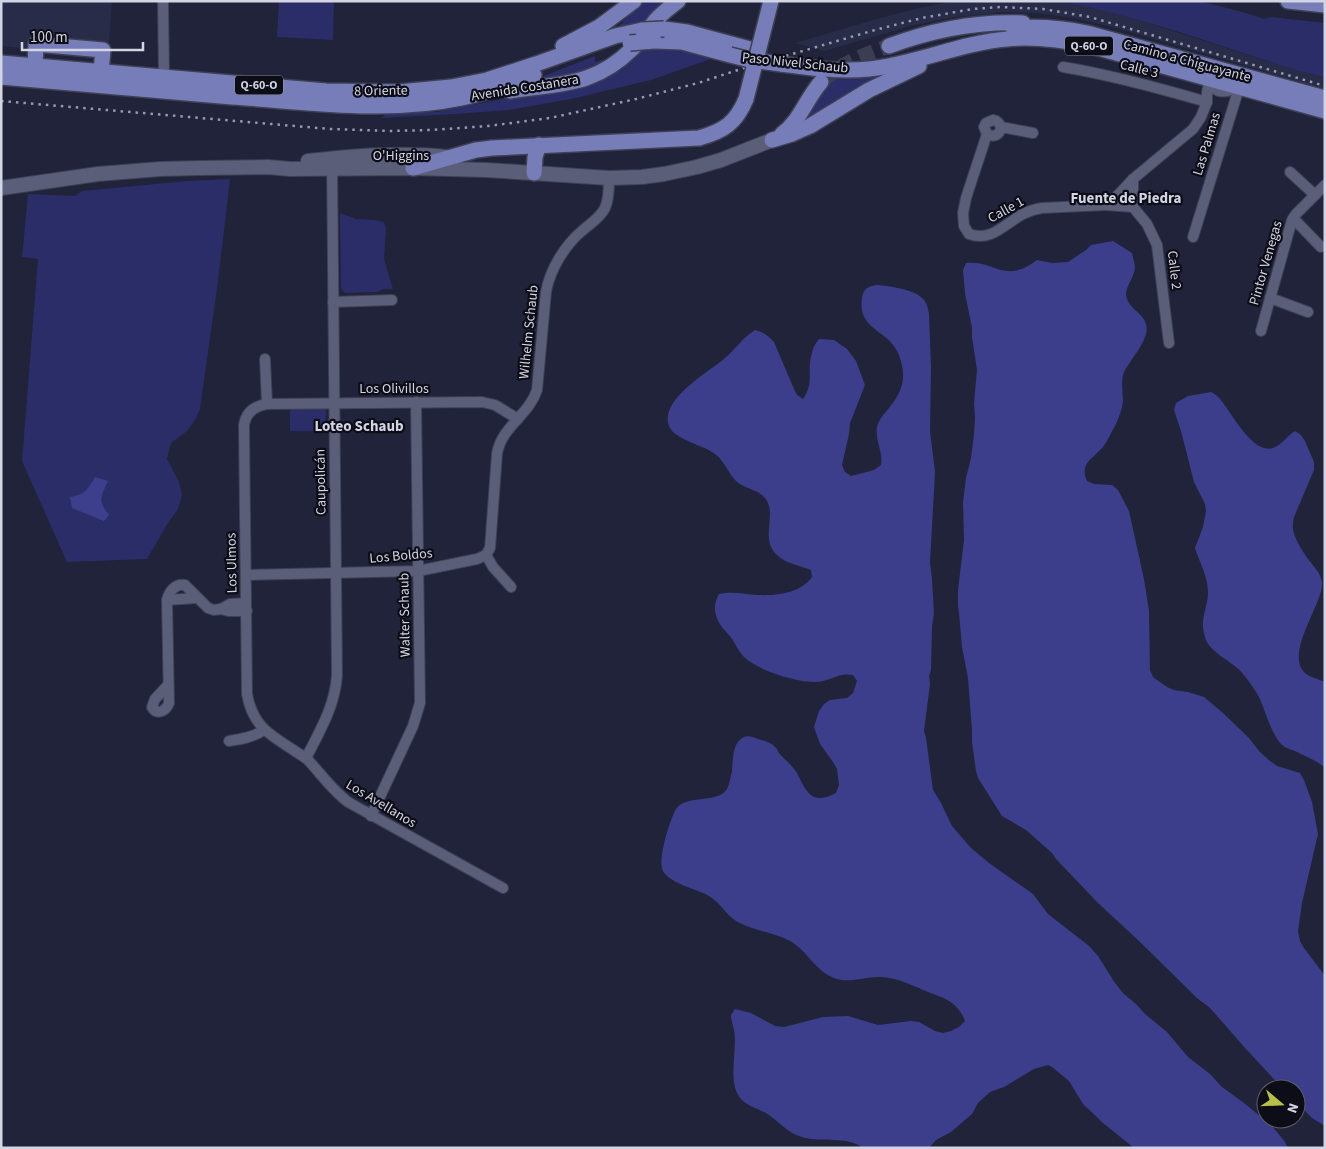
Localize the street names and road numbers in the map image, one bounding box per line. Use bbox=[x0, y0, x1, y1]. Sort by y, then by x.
street label: Camino a Chiguayante bbox=[1121, 34, 1253, 88]
road number: Q-60-O bbox=[1065, 36, 1113, 56]
street label: Paso Nivel Schaub bbox=[741, 47, 849, 79]
street label: Calle 3 bbox=[1118, 55, 1160, 83]
street label: Avenida Costanera bbox=[470, 70, 580, 106]
road number: Q-60-O bbox=[235, 76, 283, 94]
street label: 8 Oriente bbox=[354, 81, 408, 101]
street label: Las Palmas bbox=[1188, 110, 1226, 178]
street label: O'Higgins bbox=[373, 146, 429, 166]
street label: Calle 1 bbox=[984, 192, 1028, 228]
street label: Pintor Venegas bbox=[1244, 218, 1288, 308]
street label: Calle 2 bbox=[1162, 249, 1186, 291]
street label: Wilhelm Schaub bbox=[514, 284, 544, 380]
street label: Los Olivillos bbox=[359, 379, 429, 399]
street label: Caupolicán bbox=[310, 449, 332, 515]
street label: Los Ulmos bbox=[221, 532, 243, 593]
street label: Los Boldos bbox=[369, 543, 434, 569]
street label: Walter Schaub bbox=[394, 572, 416, 657]
street label: Los Avellanos bbox=[342, 775, 420, 833]

